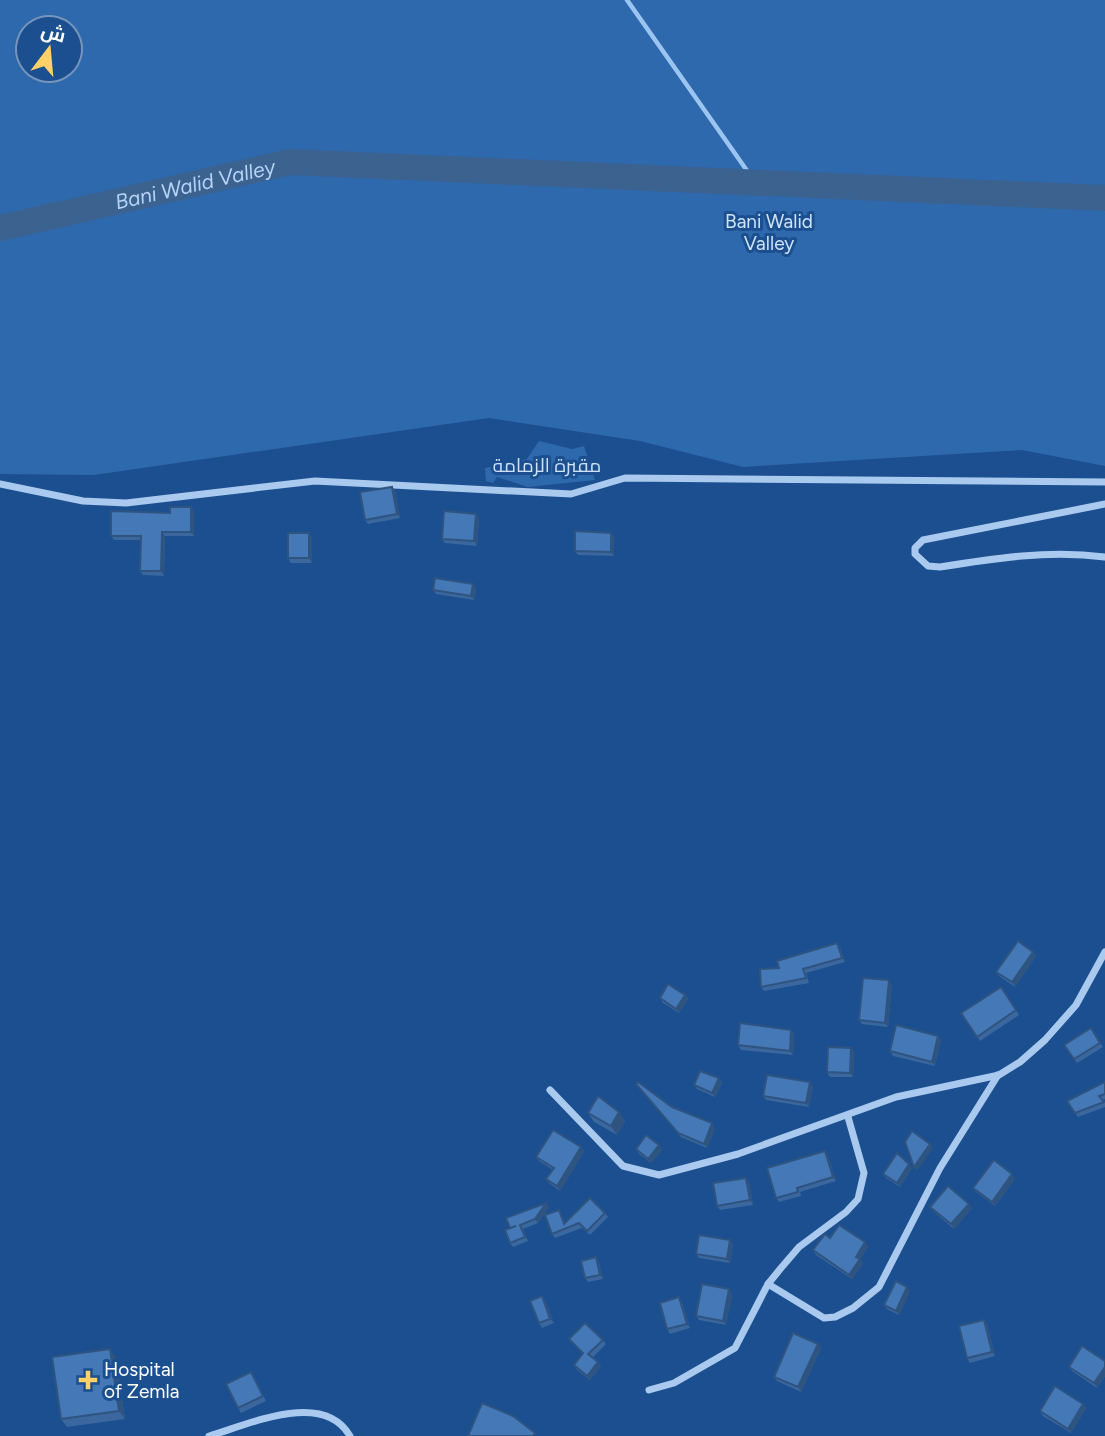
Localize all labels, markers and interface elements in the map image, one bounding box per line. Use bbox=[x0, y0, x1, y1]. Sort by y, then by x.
north arrow bbox=[14, 14, 84, 84]
text: ش bbox=[39, 19, 68, 48]
water label: Bani Walid Valley bbox=[112, 153, 279, 214]
park label: Bani Walid Valley bbox=[725, 210, 813, 255]
park label: مقبرة الزمامة bbox=[493, 454, 601, 477]
place label: Hospital of Zemla bbox=[104, 1358, 179, 1403]
marker: Hospital of Zemla bbox=[78, 1370, 98, 1390]

